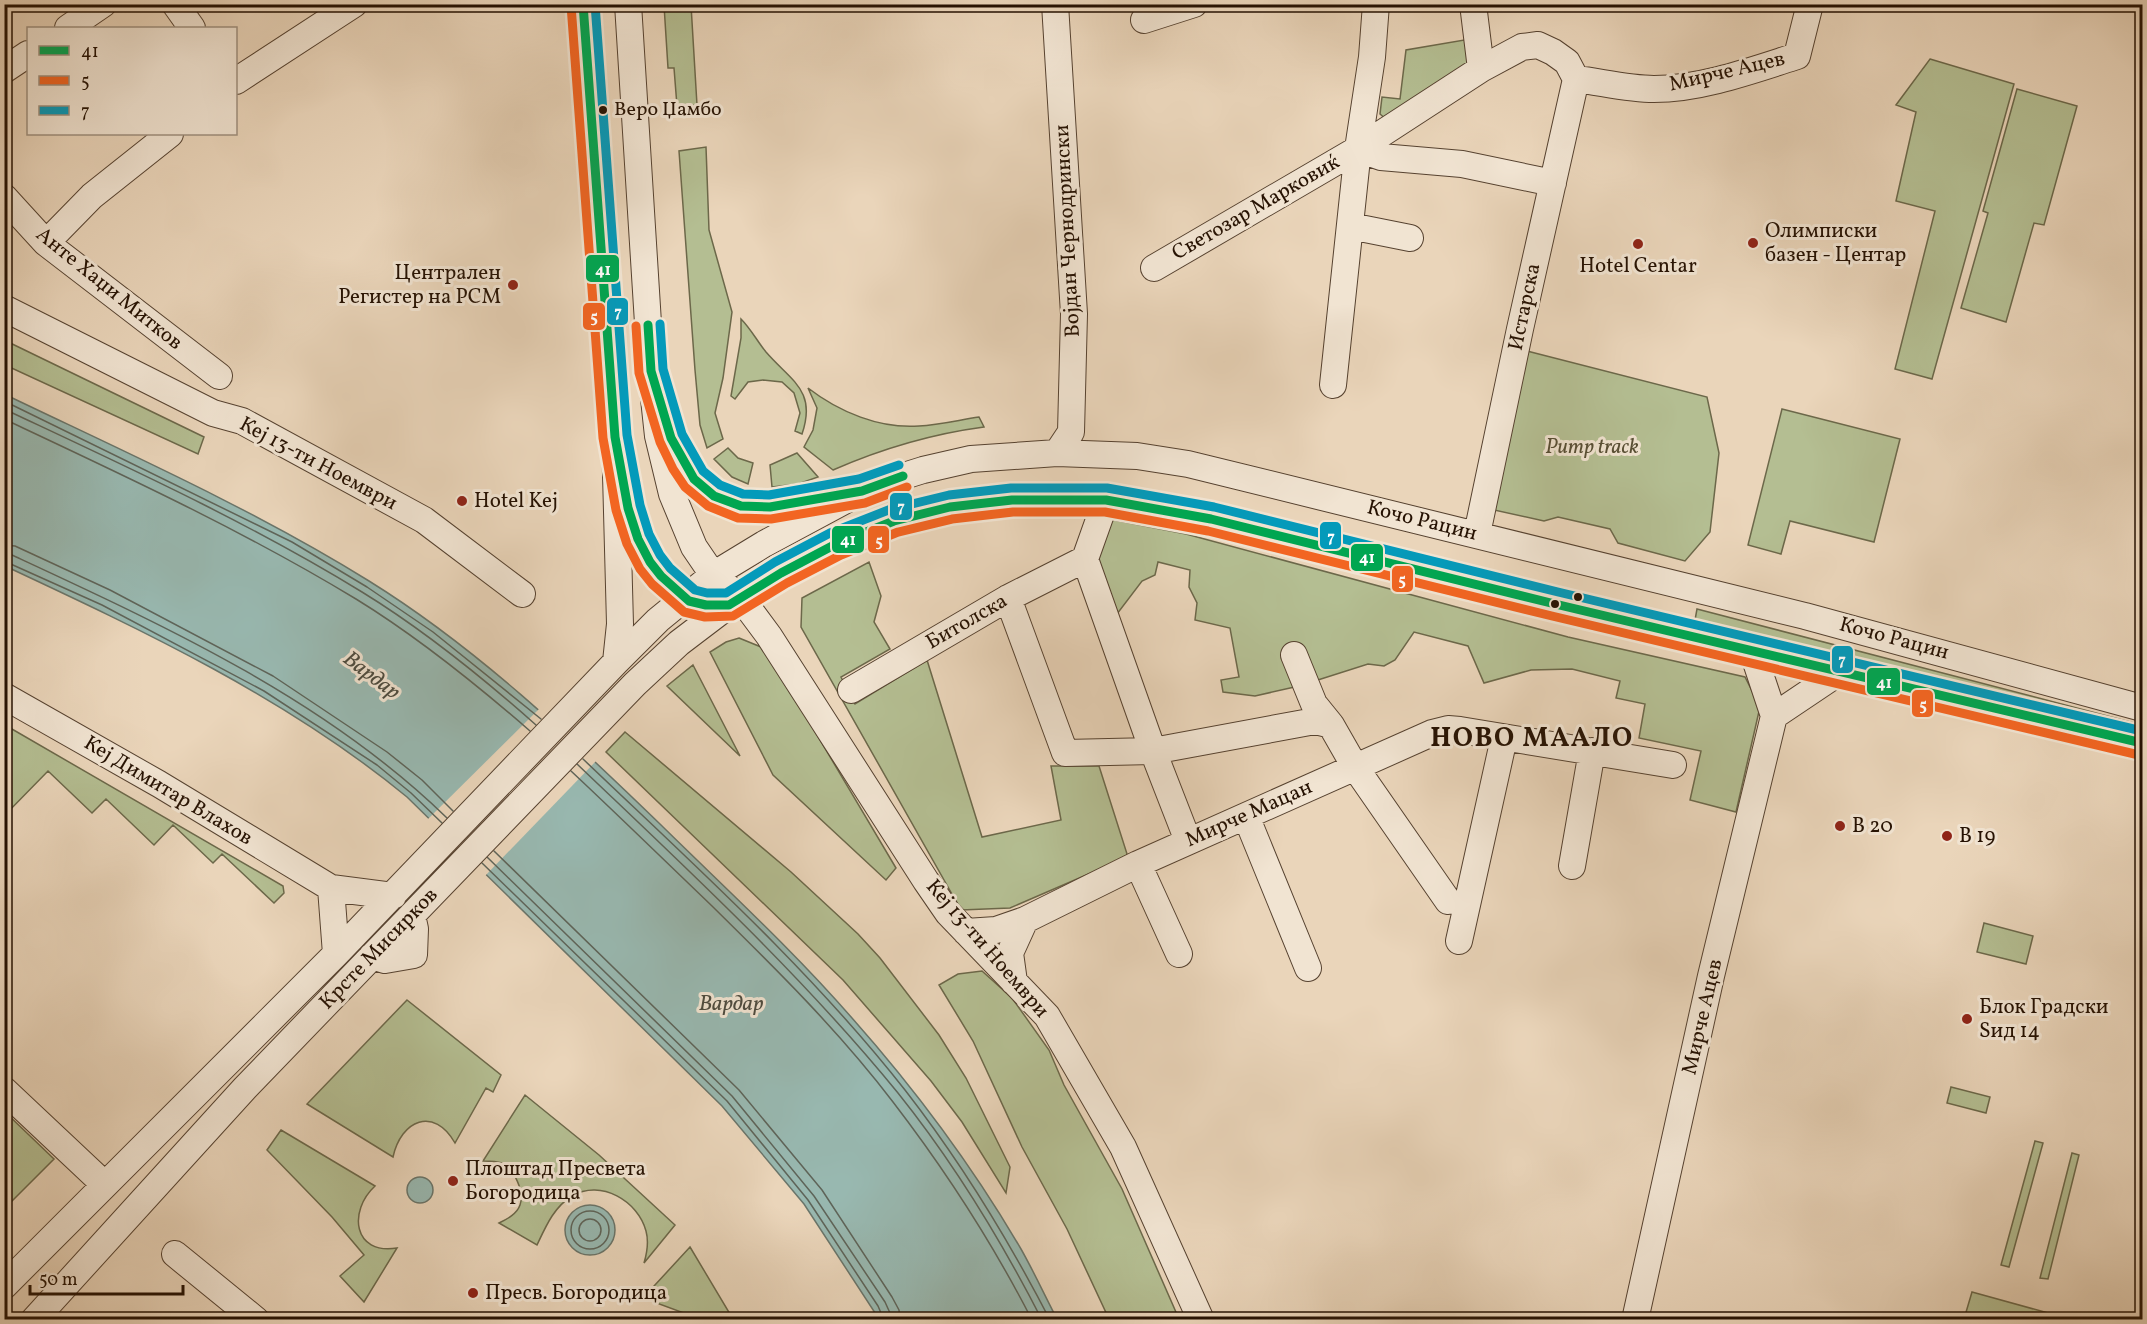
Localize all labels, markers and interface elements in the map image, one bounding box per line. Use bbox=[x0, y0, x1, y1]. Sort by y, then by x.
legend bbox=[27, 27, 237, 135]
text: 41 bbox=[81, 40, 99, 65]
street label: Мирче Ацев bbox=[1666, 45, 1788, 99]
text: 5 bbox=[81, 70, 90, 95]
place label: Веро Џамбо bbox=[614, 96, 722, 124]
text: 7 bbox=[81, 100, 90, 125]
marker: Веро Џамбо bbox=[597, 104, 609, 116]
street label: Војдан Чернодрински bbox=[1048, 124, 1088, 338]
street label: Светозар Марковиќ bbox=[1167, 148, 1345, 268]
place label: Олимписки базен - Центар bbox=[1765, 217, 1906, 270]
street label: Анте Хаџи Митков bbox=[29, 221, 189, 357]
marker: Олимписки базен - Центар bbox=[1746, 236, 1760, 250]
marker: Hotel Centar bbox=[1631, 237, 1645, 251]
place label: Hotel Centar bbox=[1579, 252, 1697, 281]
line badge: 41 bbox=[585, 254, 620, 283]
place label: Централен Регистер на РСМ bbox=[338, 259, 501, 312]
text: 41 bbox=[595, 260, 611, 282]
street label: Истарска bbox=[1502, 261, 1548, 353]
marker: Централен Регистер на РСМ bbox=[506, 278, 520, 292]
line badge: 7 bbox=[606, 297, 629, 326]
line badge: 5 bbox=[582, 302, 606, 331]
text: 7 bbox=[614, 302, 622, 324]
text: 5 bbox=[590, 307, 598, 329]
street label: Кеј 13-ти Ноември bbox=[234, 410, 402, 518]
park label: Pump track bbox=[1545, 433, 1639, 462]
place label: Hotel Kej bbox=[474, 487, 558, 516]
line badge: 7 bbox=[889, 492, 913, 521]
street label: Кочо Рацин bbox=[1364, 493, 1480, 549]
marker: Hotel Kej bbox=[455, 494, 469, 508]
text: 7 bbox=[897, 497, 905, 519]
line badge: 7 bbox=[1319, 521, 1342, 550]
line badge: 41 bbox=[831, 525, 865, 554]
line badge: 5 bbox=[867, 525, 890, 554]
text: 7 bbox=[1327, 527, 1335, 549]
text: 41 bbox=[840, 530, 856, 552]
text: 5 bbox=[875, 531, 883, 553]
line badge: 41 bbox=[1350, 543, 1384, 572]
text: 41 bbox=[1359, 548, 1375, 570]
line badge: 5 bbox=[1391, 565, 1414, 593]
text: 5 bbox=[1398, 570, 1406, 592]
street label: Битолска bbox=[921, 587, 1013, 657]
unlabelled marker bbox=[1572, 591, 1584, 603]
unlabelled marker bbox=[1549, 598, 1561, 610]
street label: Кочо Рацин bbox=[1836, 610, 1952, 668]
water label: Вардар bbox=[336, 644, 406, 708]
line badge: 7 bbox=[1831, 645, 1854, 674]
text: 7 bbox=[1838, 650, 1846, 672]
line badge: 41 bbox=[1866, 667, 1901, 696]
text: 41 bbox=[1876, 673, 1892, 695]
line badge: 5 bbox=[1911, 689, 1934, 718]
text: 5 bbox=[1919, 695, 1927, 717]
district label: НОВО МААЛО bbox=[1430, 720, 1634, 758]
street label: Кеј Димитар Влахов bbox=[78, 729, 258, 853]
street label: Мирче Мацан bbox=[1181, 773, 1317, 855]
place label: B 20 bbox=[1852, 812, 1893, 841]
marker: B 20 bbox=[1833, 819, 1847, 833]
place label: B 19 bbox=[1959, 822, 1995, 851]
marker: B 19 bbox=[1940, 829, 1954, 843]
street label: Кеј 13-ти Ноември bbox=[919, 873, 1055, 1025]
street label: Крсте Мисирков bbox=[313, 881, 445, 1017]
street label: Мирче Ацев bbox=[1676, 956, 1730, 1078]
water label: Вардар bbox=[699, 989, 763, 1020]
place label: Блок Градски Sид 14 bbox=[1979, 993, 2109, 1046]
marker: Блок Градски Sид 14 bbox=[1960, 1012, 1974, 1026]
place label: Плоштад Пресвета Богородица bbox=[465, 1155, 646, 1208]
marker: Плоштад Пресвета Богородица bbox=[446, 1174, 460, 1188]
scale bar bbox=[30, 1258, 183, 1296]
text: 50 m bbox=[39, 1268, 78, 1293]
place label: Пресв. Богородица bbox=[485, 1279, 667, 1308]
marker: Пресв. Богородица bbox=[466, 1286, 480, 1300]

